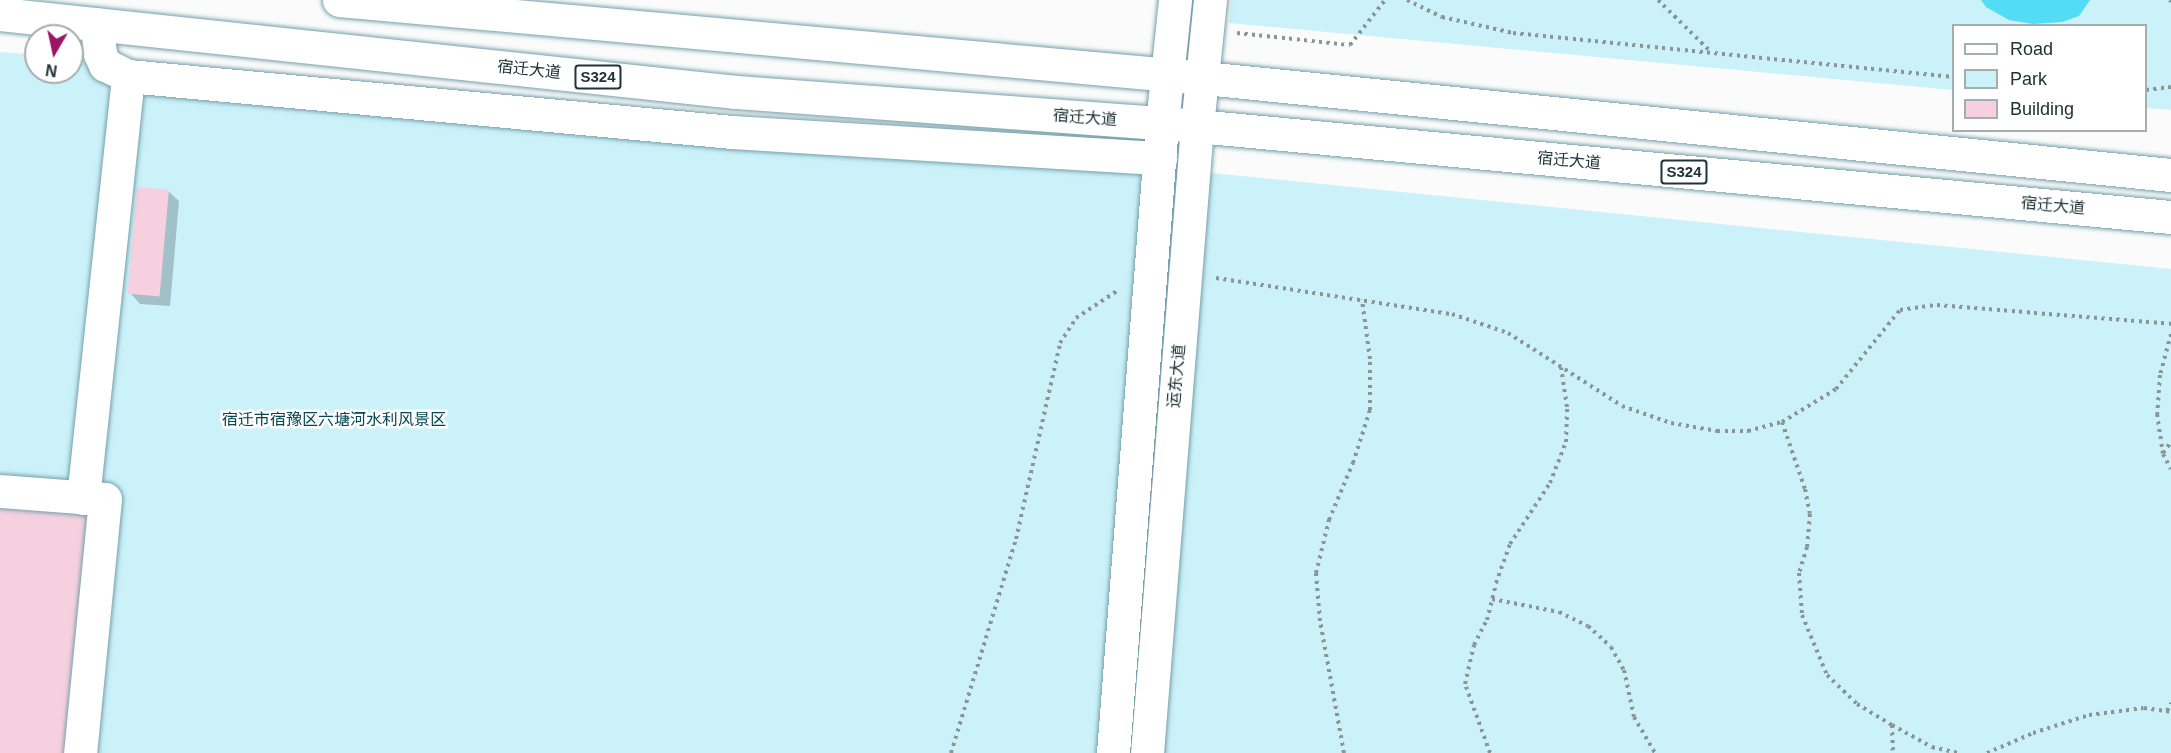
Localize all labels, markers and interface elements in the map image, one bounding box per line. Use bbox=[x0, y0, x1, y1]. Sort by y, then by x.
north arrow bbox=[24, 24, 84, 84]
legend bbox=[1952, 24, 2147, 132]
text: Road bbox=[2010, 39, 2053, 59]
street label: 宿迁大道 bbox=[496, 57, 562, 83]
text: N bbox=[44, 61, 58, 80]
road number: S324 bbox=[574, 65, 622, 89]
text: Park bbox=[2010, 69, 2047, 89]
text: Building bbox=[2010, 99, 2074, 119]
street label: 宿迁大道 bbox=[1052, 106, 1118, 130]
street label: 宿迁大道 bbox=[1536, 149, 1602, 173]
road number: S324 bbox=[1660, 160, 1708, 184]
street label: 宿迁大道 bbox=[2020, 194, 2086, 218]
street label: 运东大道 bbox=[1165, 343, 1189, 409]
park label: 宿迁市宿豫区六塘河水利风景区 bbox=[222, 410, 446, 430]

